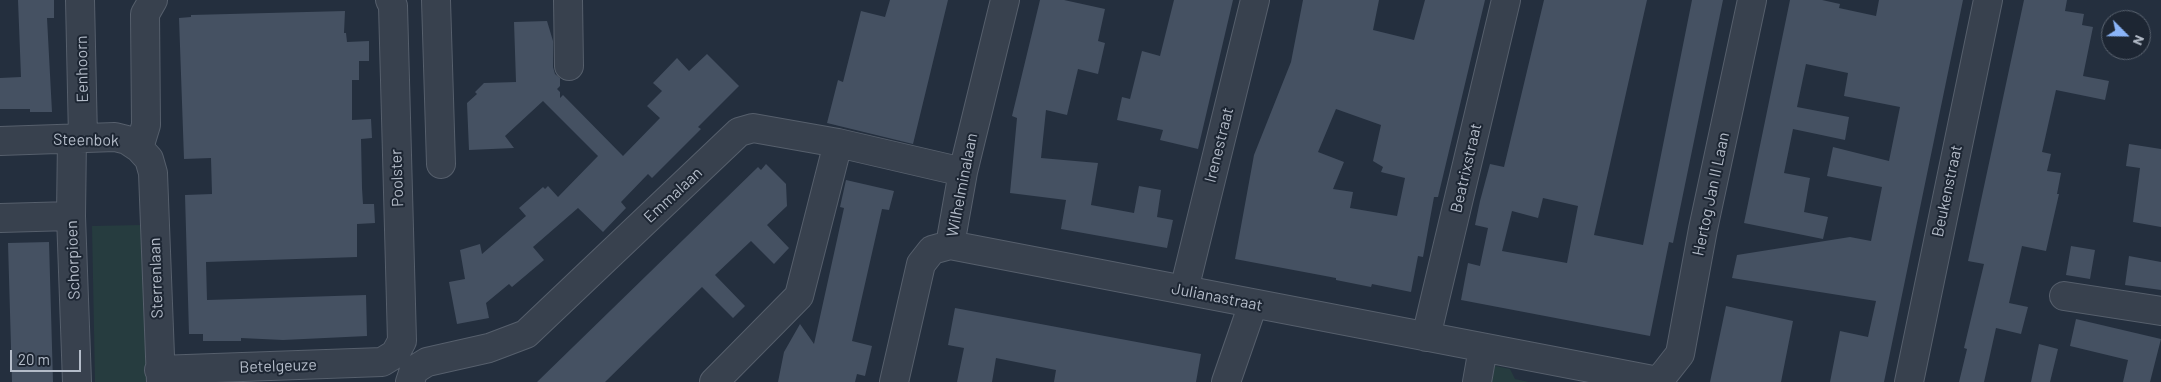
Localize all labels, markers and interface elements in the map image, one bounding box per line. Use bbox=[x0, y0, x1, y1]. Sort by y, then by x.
north arrow bbox=[2101, 10, 2151, 60]
text: N bbox=[2130, 33, 2149, 48]
street label: Eenhoorn bbox=[72, 35, 92, 103]
street label: Irenestraat bbox=[1200, 105, 1238, 185]
street label: Beatrixstraat bbox=[1446, 121, 1486, 215]
street label: Steenbok bbox=[53, 130, 119, 150]
street label: Hertog Jan II Laan bbox=[1689, 130, 1733, 258]
street label: Wilhelminalaan bbox=[943, 131, 981, 239]
street label: Beukenstraat bbox=[1928, 143, 1966, 239]
street label: Poolster bbox=[386, 149, 408, 207]
street label: Emmalaan bbox=[640, 163, 706, 227]
street label: Schorpioen bbox=[62, 220, 84, 300]
street label: Sterrenlaan bbox=[145, 237, 167, 319]
street label: Julianastraat bbox=[1170, 279, 1264, 315]
scale bar bbox=[12, 340, 84, 372]
text: 20 m bbox=[18, 350, 50, 368]
street label: Betelgeuze bbox=[239, 355, 317, 377]

